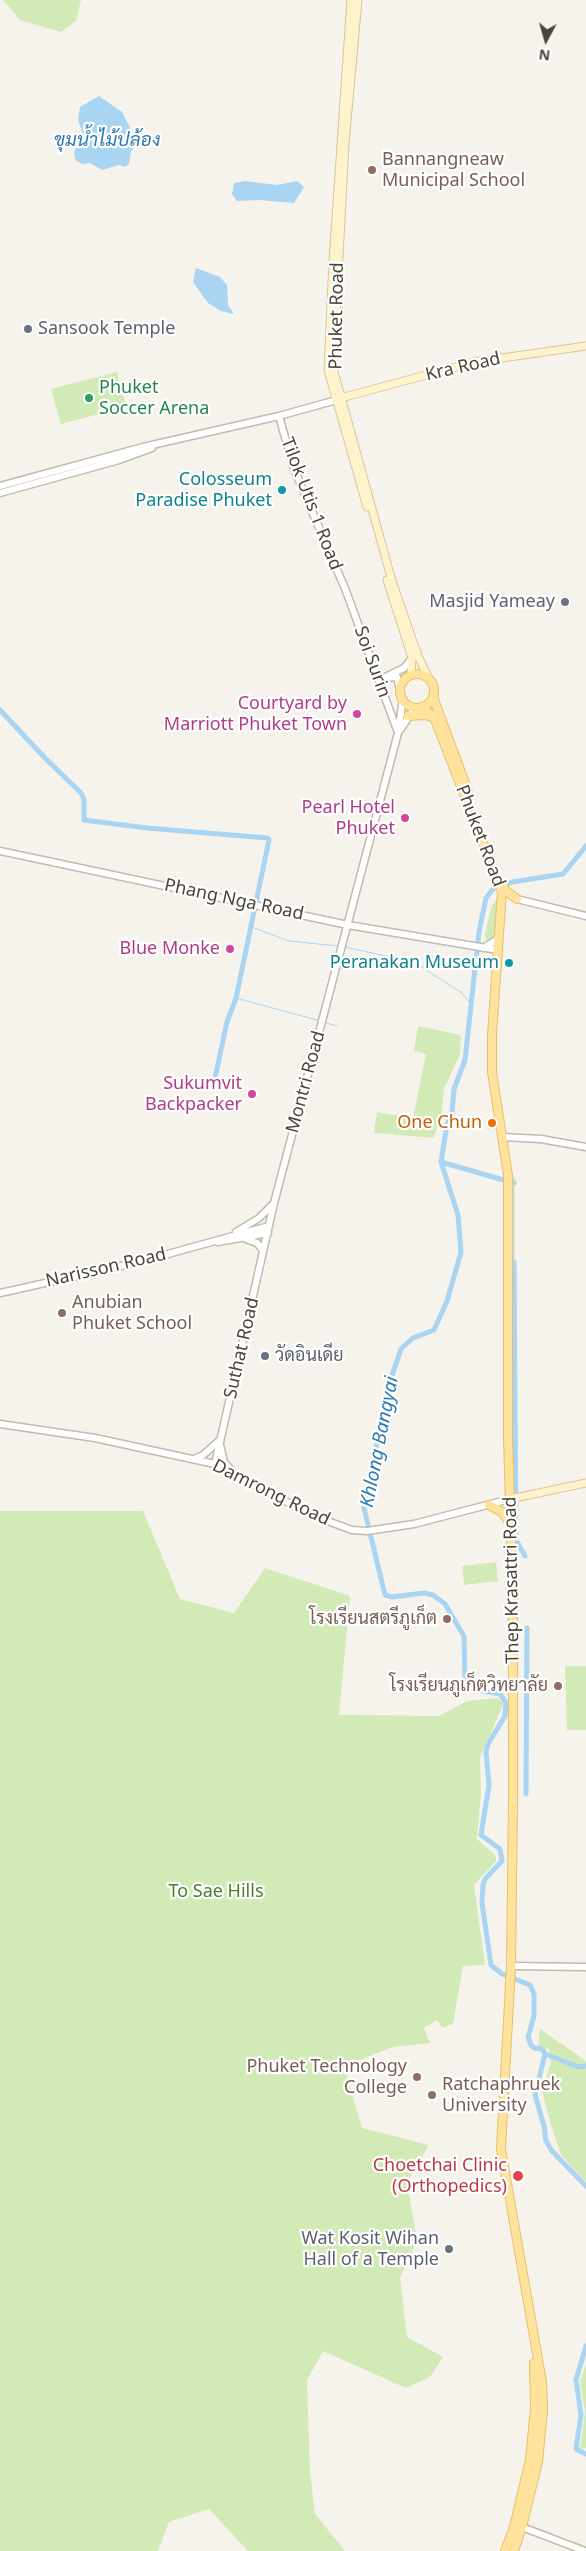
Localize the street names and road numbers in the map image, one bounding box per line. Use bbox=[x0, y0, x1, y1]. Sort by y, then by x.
street label: Phuket Road bbox=[325, 262, 349, 370]
street label: Kra Road bbox=[423, 348, 503, 386]
street label: Tilok Utis 1 Road bbox=[276, 435, 346, 573]
street label: Soi Surin bbox=[349, 623, 395, 701]
street label: Phuket Road bbox=[451, 782, 509, 890]
street label: Phang Nga Road bbox=[162, 875, 306, 925]
street label: Montri Road bbox=[282, 1029, 330, 1135]
street label: Narisson Road bbox=[44, 1244, 168, 1292]
street label: Suthat Road bbox=[220, 1295, 264, 1401]
street label: Damrong Road bbox=[209, 1455, 333, 1531]
street label: Thep Krasattri Road bbox=[500, 1496, 524, 1664]

